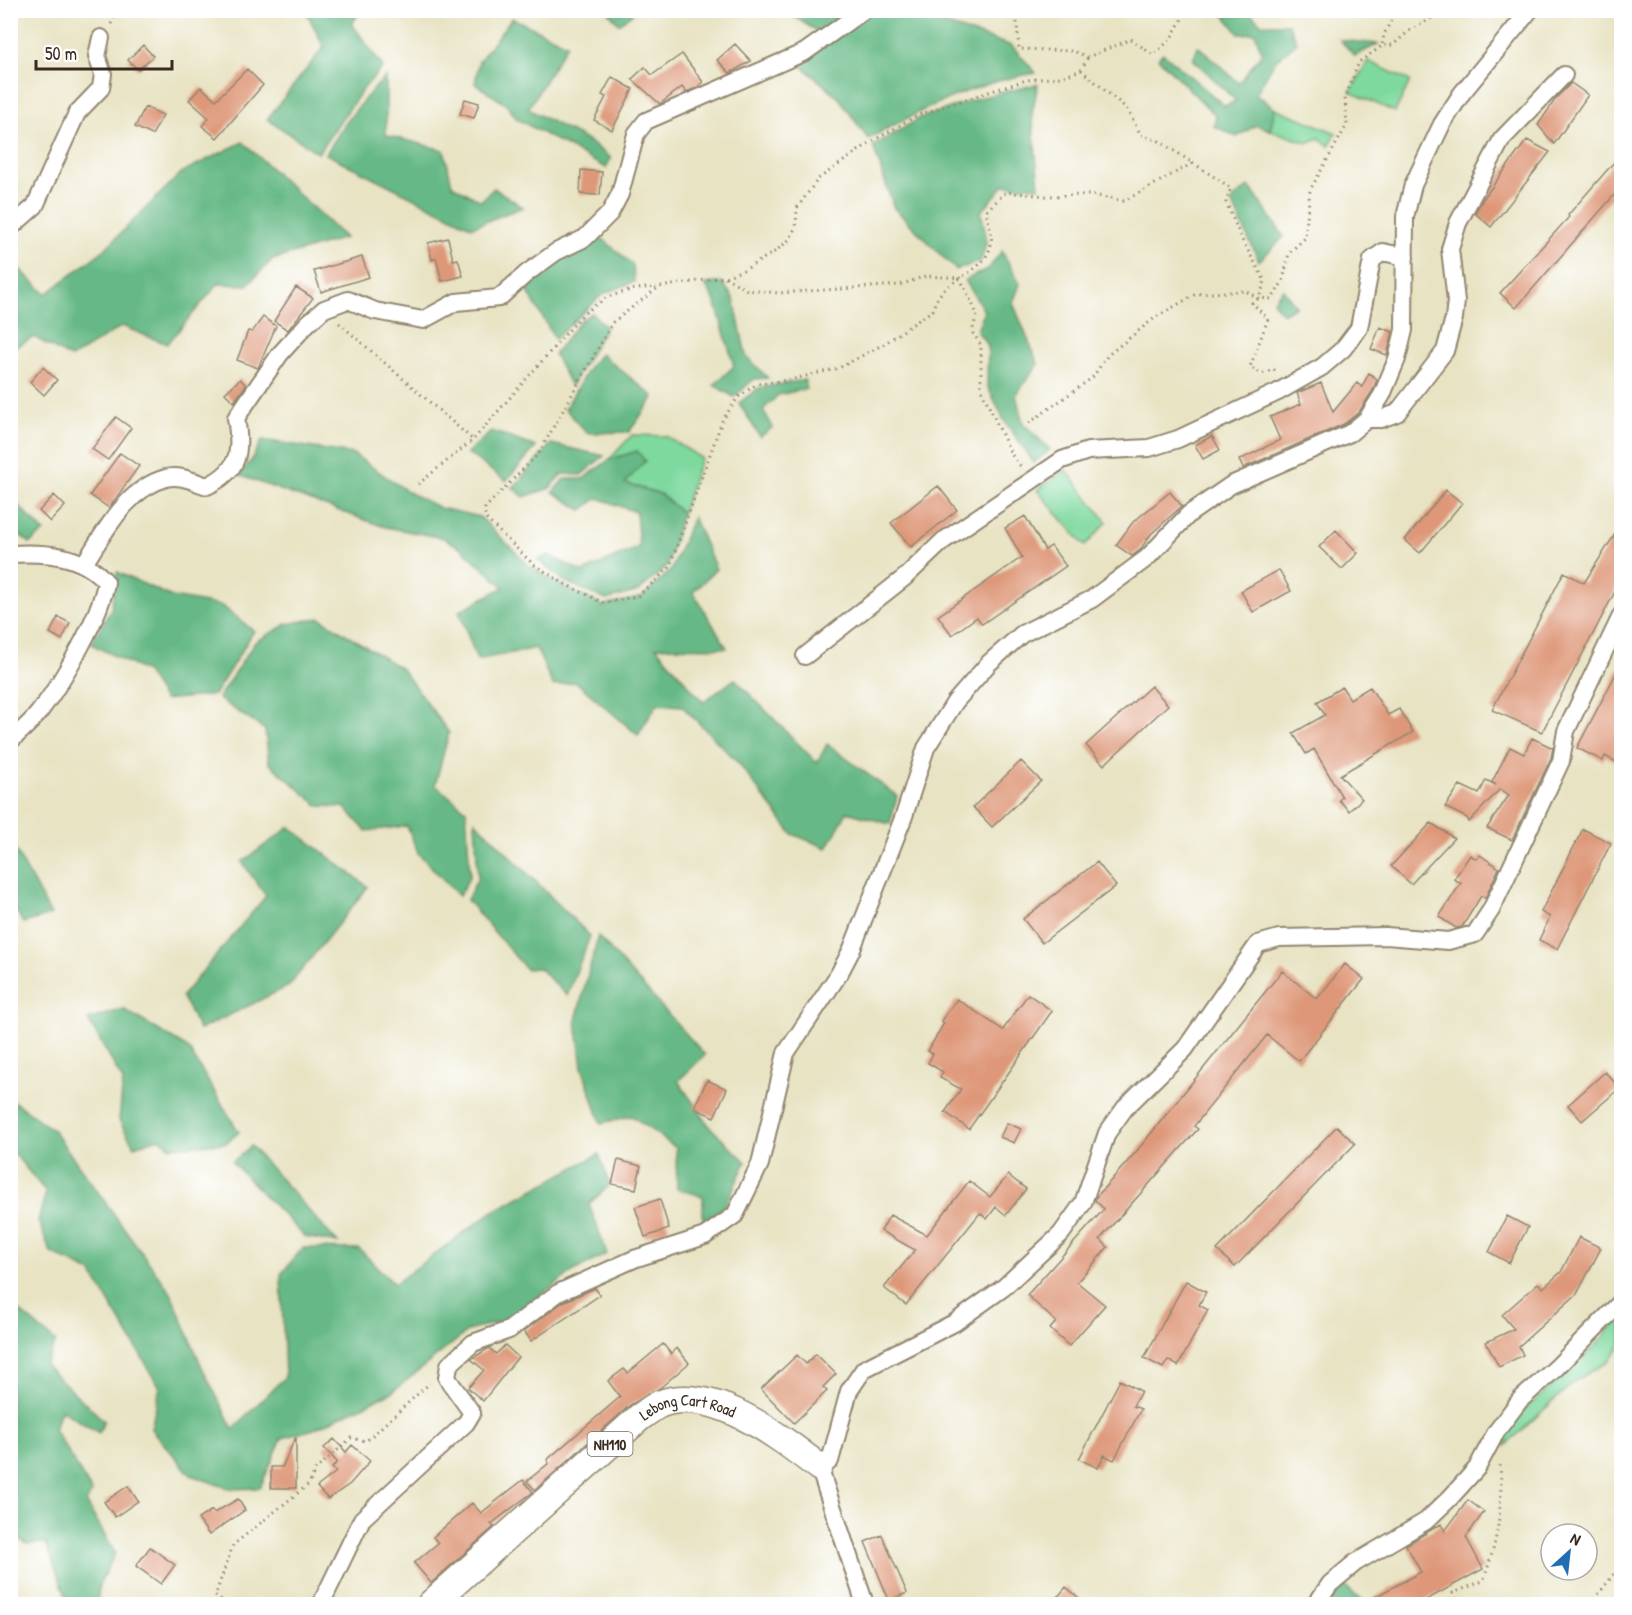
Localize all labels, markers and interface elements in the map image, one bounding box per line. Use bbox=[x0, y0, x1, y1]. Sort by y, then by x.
scale bar bbox=[36, 33, 172, 71]
text: 50 m bbox=[45, 41, 77, 66]
street label: Lebong Cart Road bbox=[635, 1389, 740, 1425]
road number: NH110 bbox=[588, 1432, 632, 1456]
north arrow bbox=[1539, 1522, 1599, 1582]
text: N bbox=[1567, 1527, 1585, 1551]

